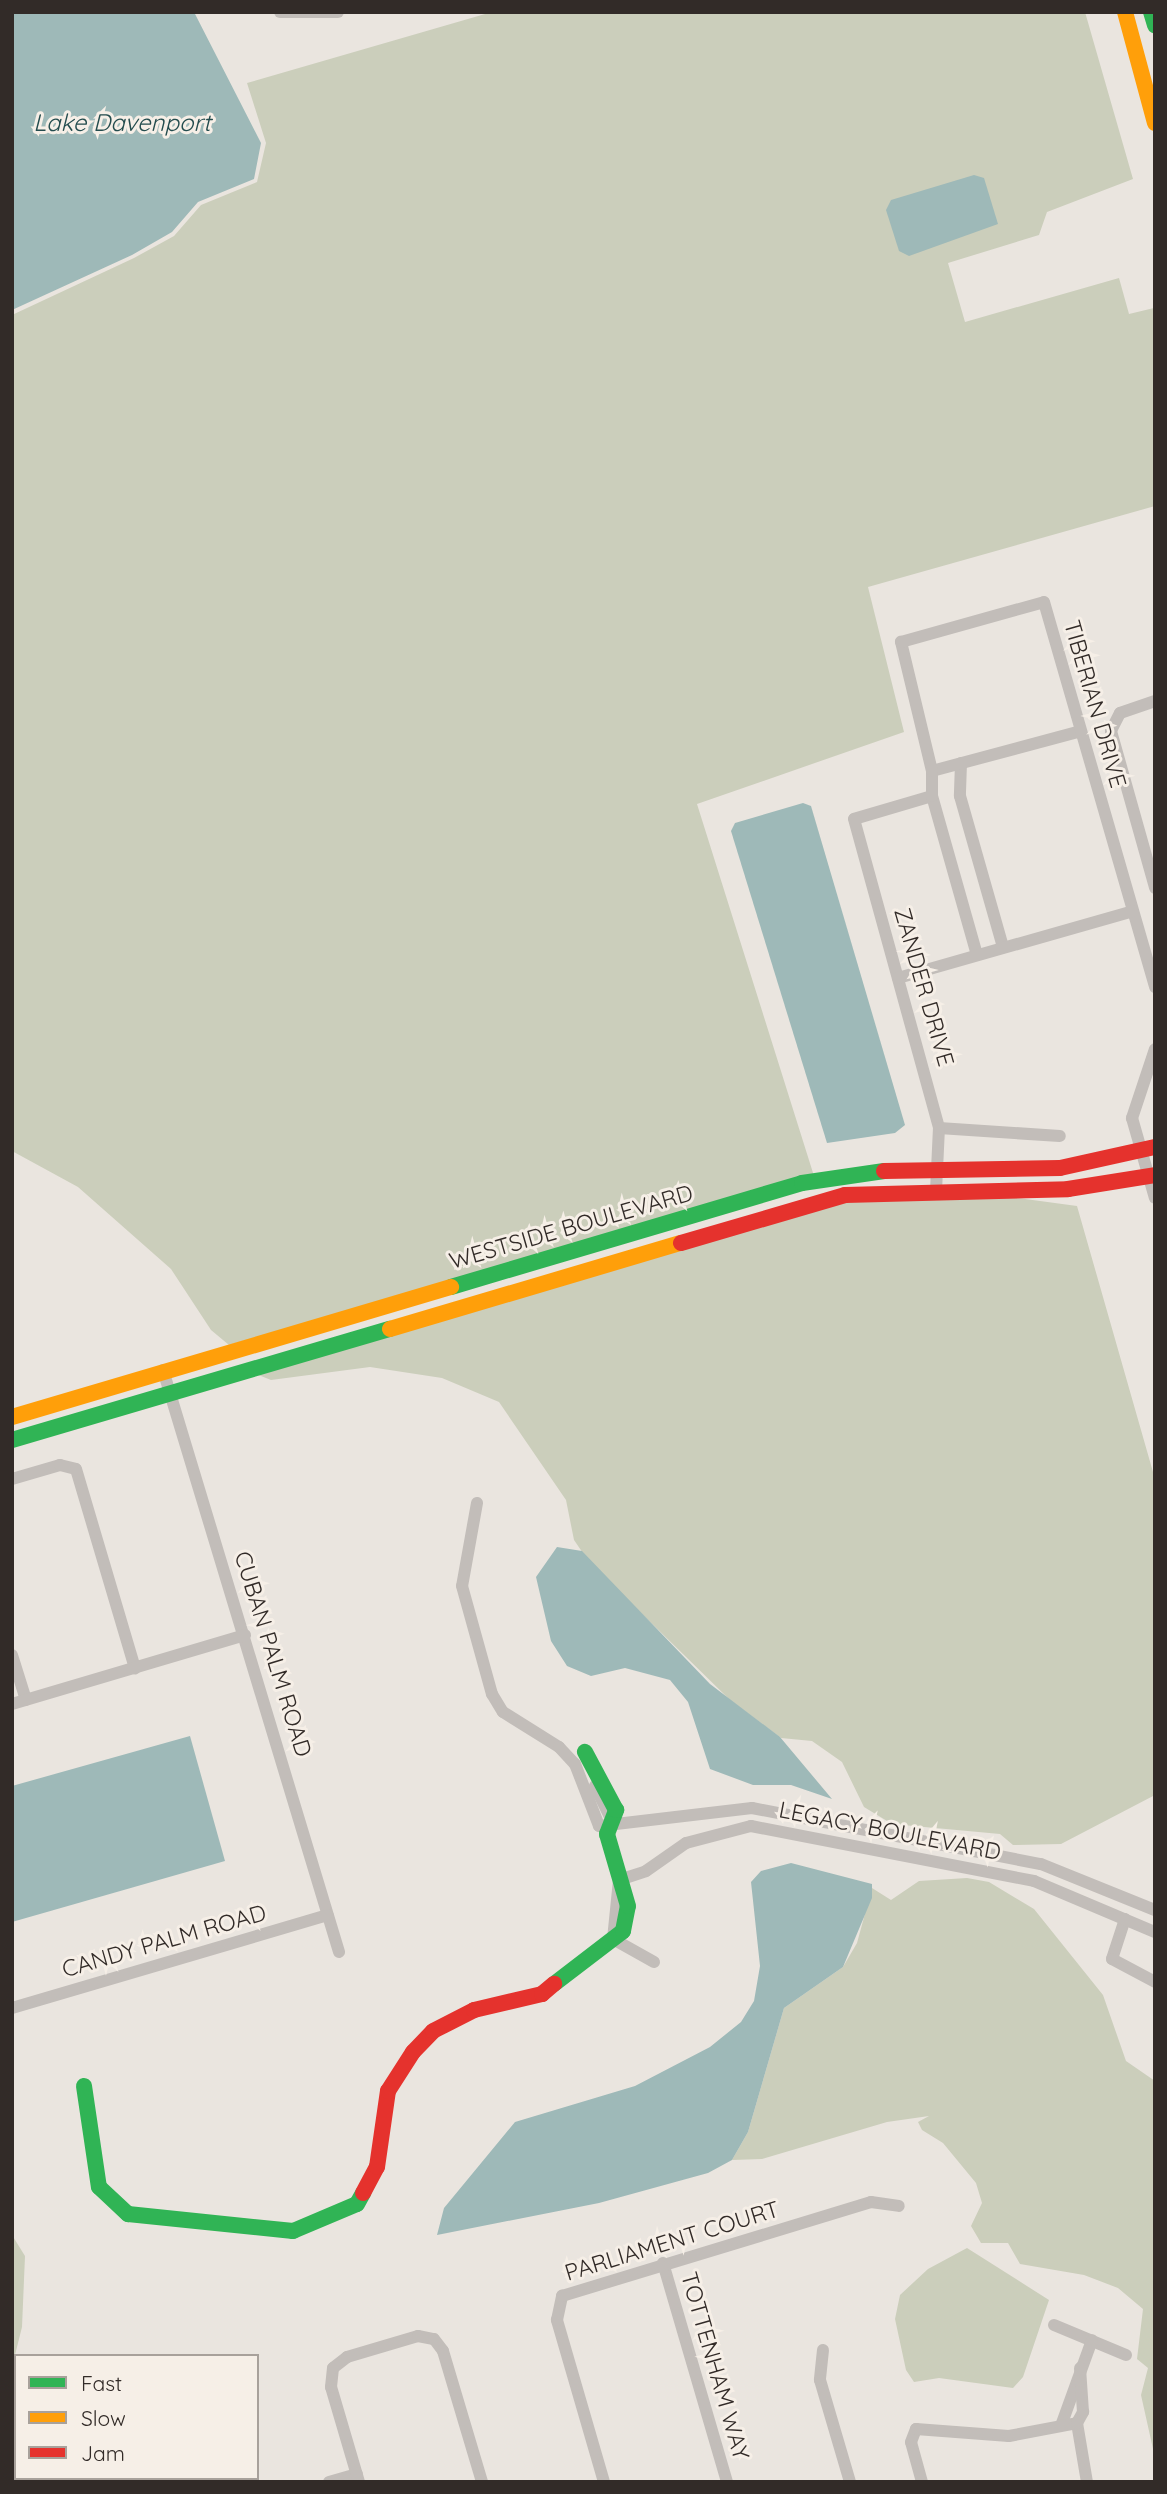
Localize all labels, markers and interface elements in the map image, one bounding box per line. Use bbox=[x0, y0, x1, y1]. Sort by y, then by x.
water label: Lake Davenport bbox=[33, 109, 211, 137]
street label: TIBERIAN DRIVE bbox=[1058, 617, 1132, 791]
street label: ZANDER DRIVE bbox=[888, 904, 960, 1070]
street label: WESTSIDE BOULEVARD bbox=[446, 1179, 696, 1275]
street label: CUBAN PALM ROAD bbox=[229, 1548, 317, 1760]
street label: LEGACY BOULEVARD bbox=[777, 1796, 1003, 1866]
street label: CANDY PALM ROAD bbox=[59, 1899, 269, 1983]
street label: PARLIAMENT COURT bbox=[561, 2195, 783, 2287]
street label: TOTTENHAM WAY bbox=[675, 2269, 755, 2463]
legend bbox=[14, 2354, 259, 2480]
text: Fast bbox=[81, 2370, 122, 2396]
text: Slow bbox=[81, 2405, 126, 2431]
text: Jam bbox=[81, 2440, 125, 2466]

